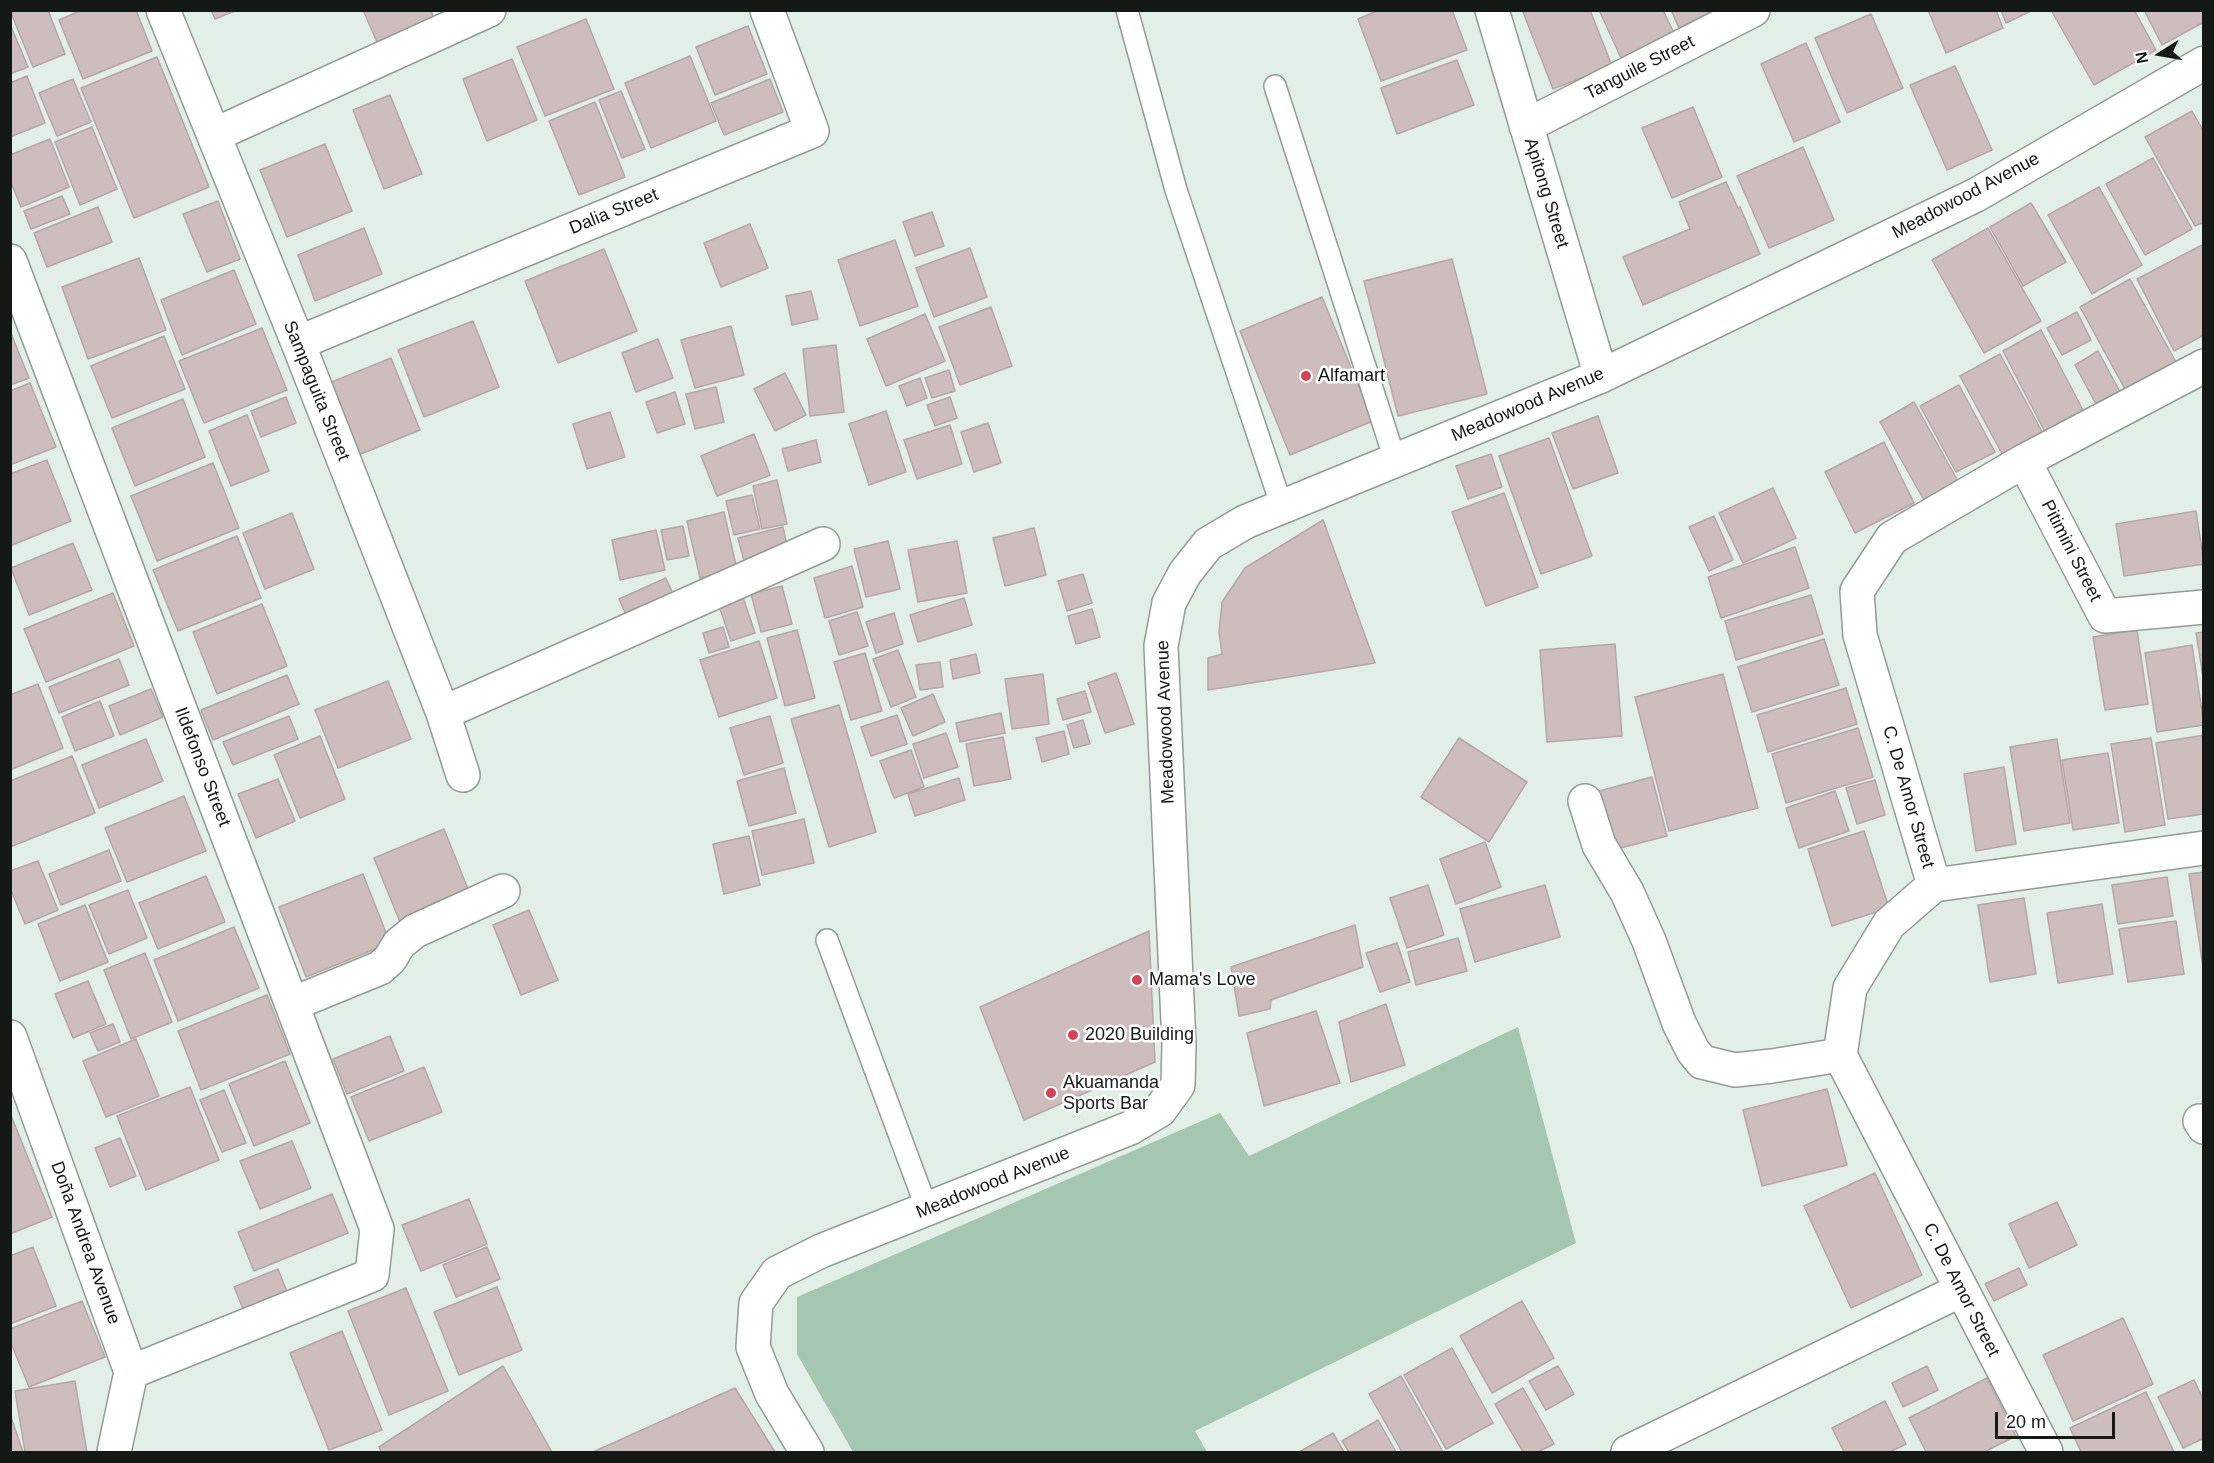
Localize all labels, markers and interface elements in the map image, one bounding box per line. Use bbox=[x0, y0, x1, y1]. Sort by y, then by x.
north arrow bbox=[2130, 24, 2190, 84]
street label: Tanguile Street bbox=[1582, 31, 1698, 105]
text: N bbox=[2132, 50, 2151, 65]
street label: Apitong Street bbox=[1519, 135, 1573, 251]
street label: Meadowood Avenue bbox=[1889, 148, 2043, 244]
street label: Dalia Street bbox=[566, 184, 662, 240]
street label: Sampaguita Street bbox=[278, 318, 354, 464]
street label: Meadowood Avenue bbox=[1448, 363, 1608, 447]
place label: Alfamart bbox=[1318, 365, 1385, 387]
marker: Alfamart bbox=[1299, 369, 1313, 383]
street label: Pitimini Street bbox=[2036, 497, 2106, 605]
street label: Meadowood Avenue bbox=[1152, 640, 1180, 804]
street label: Ildefonso Street bbox=[169, 704, 235, 830]
street label: C. De Amor Street bbox=[1877, 723, 1939, 871]
place label: Mama's Love bbox=[1149, 969, 1255, 991]
marker: Mama's Love bbox=[1130, 973, 1144, 987]
place label: 2020 Building bbox=[1085, 1024, 1194, 1046]
marker: 2020 Building bbox=[1066, 1028, 1080, 1042]
place label: Akuamanda Sports Bar bbox=[1063, 1072, 1159, 1114]
marker: Akuamanda Sports Bar bbox=[1044, 1086, 1058, 1100]
street label: Meadowood Avenue bbox=[913, 1142, 1073, 1224]
street label: Doña Andrea Avenue bbox=[45, 1159, 125, 1327]
street label: C. De Amor Street bbox=[1918, 1220, 2004, 1360]
scale bar bbox=[1998, 1400, 2118, 1438]
text: 20 m bbox=[2006, 1412, 2046, 1432]

